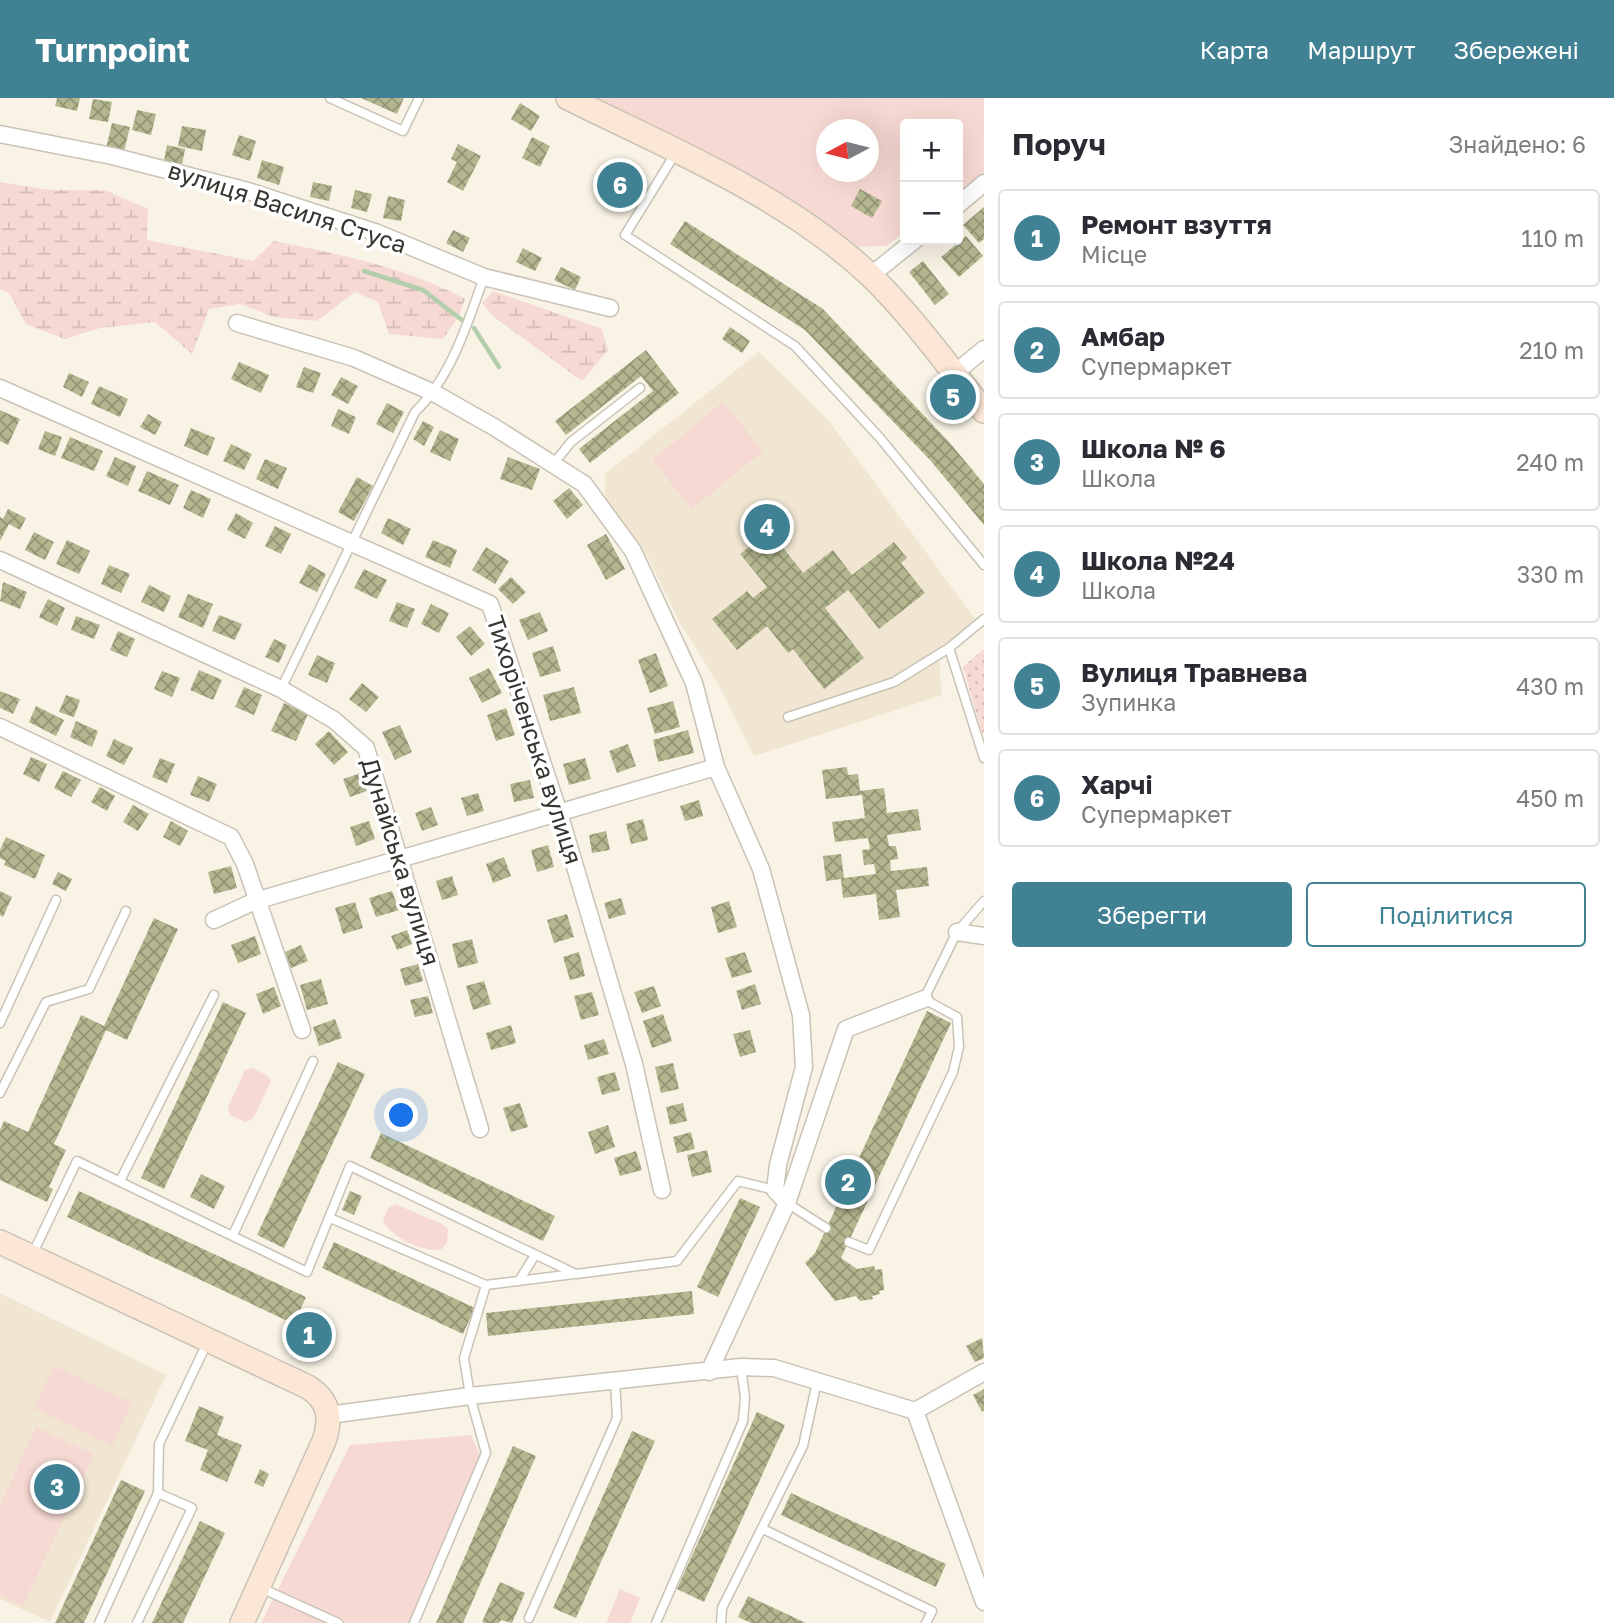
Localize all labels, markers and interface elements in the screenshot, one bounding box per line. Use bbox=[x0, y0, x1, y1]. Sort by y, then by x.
text: Turnpoint bbox=[35, 30, 190, 69]
text: Карта bbox=[1200, 35, 1269, 64]
text: Маршрут bbox=[1307, 35, 1416, 64]
text: Збережені bbox=[1454, 35, 1579, 64]
north arrow bbox=[816, 119, 879, 182]
map controls bbox=[900, 119, 963, 245]
button: + bbox=[900, 119, 963, 182]
text: Поруч bbox=[1012, 126, 1106, 162]
text: Знайдено: 6 bbox=[1449, 130, 1586, 158]
street label: вулиця Василя Стуса bbox=[165, 154, 410, 259]
pin: 6 bbox=[597, 159, 643, 211]
button: − bbox=[900, 182, 963, 245]
text: Ремонт взуття bbox=[1081, 209, 1272, 240]
text: 1 bbox=[1031, 224, 1043, 252]
text: 110 m bbox=[1521, 224, 1584, 252]
text: Місце bbox=[1081, 240, 1147, 268]
text: Амбар bbox=[1081, 321, 1165, 352]
text: 2 bbox=[1030, 336, 1044, 364]
text: 210 m bbox=[1519, 336, 1584, 364]
text: Супермаркет bbox=[1081, 352, 1232, 380]
pin: 5 bbox=[930, 371, 976, 423]
text: Школа № 6 bbox=[1081, 433, 1226, 464]
text: 3 bbox=[1030, 448, 1044, 476]
text: 240 m bbox=[1516, 448, 1584, 476]
text: Школа bbox=[1081, 464, 1156, 492]
pin: 4 bbox=[744, 501, 790, 553]
text: Школа №24 bbox=[1081, 545, 1235, 576]
text: 4 bbox=[1030, 560, 1044, 588]
text: 330 m bbox=[1517, 560, 1584, 588]
text: Школа bbox=[1081, 576, 1156, 604]
street label: Тихоріченська вулиця bbox=[481, 611, 589, 868]
text: Вулиця Травнева bbox=[1081, 657, 1307, 688]
text: 5 bbox=[1030, 672, 1044, 700]
text: 430 m bbox=[1516, 672, 1584, 700]
text: Зупинка bbox=[1081, 688, 1176, 716]
street label: Дунайська вулиця bbox=[356, 754, 447, 969]
text: Харчі bbox=[1081, 769, 1153, 800]
text: 6 bbox=[1030, 784, 1044, 812]
text: 450 m bbox=[1516, 784, 1584, 812]
text: Супермаркет bbox=[1081, 800, 1232, 828]
button: Зберегти bbox=[1012, 882, 1292, 947]
button: Поділитися bbox=[1306, 882, 1586, 947]
your location bbox=[384, 1098, 418, 1132]
pin: 2 bbox=[825, 1156, 871, 1208]
pin: 1 bbox=[286, 1309, 332, 1361]
pin: 3 bbox=[34, 1461, 80, 1513]

